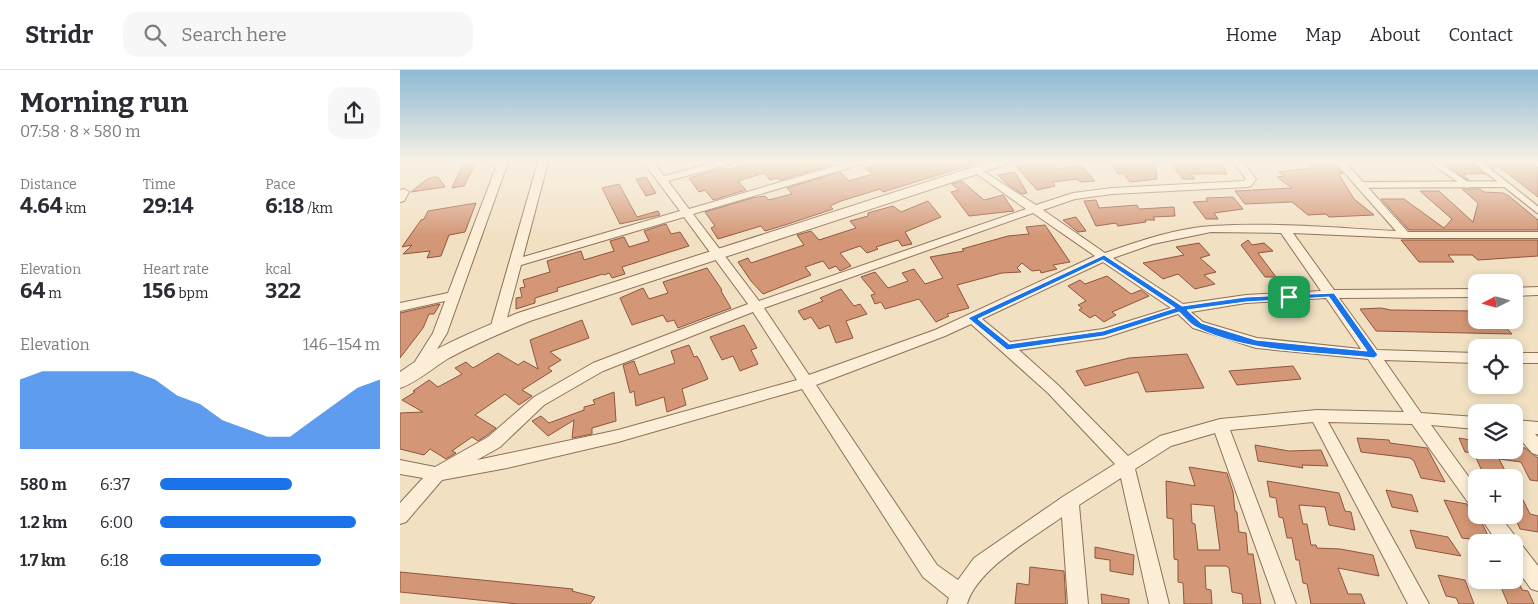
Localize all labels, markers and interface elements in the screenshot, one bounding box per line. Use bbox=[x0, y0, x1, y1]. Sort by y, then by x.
search box bbox=[123, 12, 473, 57]
text: Stridr bbox=[25, 21, 93, 49]
icon: search bbox=[141, 21, 169, 49]
text: Search here bbox=[181, 23, 287, 46]
text: Home bbox=[1226, 24, 1277, 46]
text: Map bbox=[1305, 24, 1341, 46]
text: About bbox=[1369, 24, 1420, 46]
text: Contact bbox=[1448, 24, 1513, 46]
text: Morning run bbox=[20, 86, 188, 119]
button: share bbox=[328, 87, 380, 139]
text: 07:58 · 8 × 580 m bbox=[20, 122, 141, 141]
text: Distance bbox=[20, 176, 77, 193]
text: Time bbox=[143, 176, 176, 193]
text: Pace bbox=[265, 176, 296, 193]
text: 4.64 bbox=[20, 193, 63, 219]
text: 29:14 bbox=[143, 193, 194, 219]
text: 6:18 bbox=[265, 193, 304, 219]
text: km bbox=[63, 200, 86, 217]
text: /km bbox=[304, 200, 333, 217]
text: Elevation bbox=[20, 261, 81, 278]
text: Heart rate bbox=[143, 261, 209, 278]
text: kcal bbox=[265, 261, 291, 278]
north arrow bbox=[1468, 274, 1522, 329]
map controls bbox=[1468, 274, 1523, 589]
pin bbox=[1268, 276, 1310, 318]
text: 64 bbox=[20, 278, 45, 304]
text: 156 bbox=[143, 278, 176, 304]
text: 322 bbox=[265, 278, 301, 304]
icon: arrive bbox=[1275, 283, 1303, 311]
text: m bbox=[45, 285, 62, 302]
text: bpm bbox=[176, 285, 208, 302]
text: Elevation bbox=[20, 335, 90, 354]
text: 146–154 m bbox=[303, 335, 380, 354]
button: locate bbox=[1468, 339, 1523, 394]
button: layers bbox=[1468, 404, 1523, 459]
button: + bbox=[1468, 469, 1523, 524]
text: 580 m bbox=[20, 475, 67, 494]
text: 6:37 bbox=[100, 475, 130, 494]
text: 1.2 km bbox=[20, 513, 67, 532]
text: 6:00 bbox=[100, 513, 133, 532]
button: − bbox=[1468, 534, 1523, 589]
text: 1.7 km bbox=[20, 551, 66, 570]
text: 6:18 bbox=[100, 551, 129, 570]

